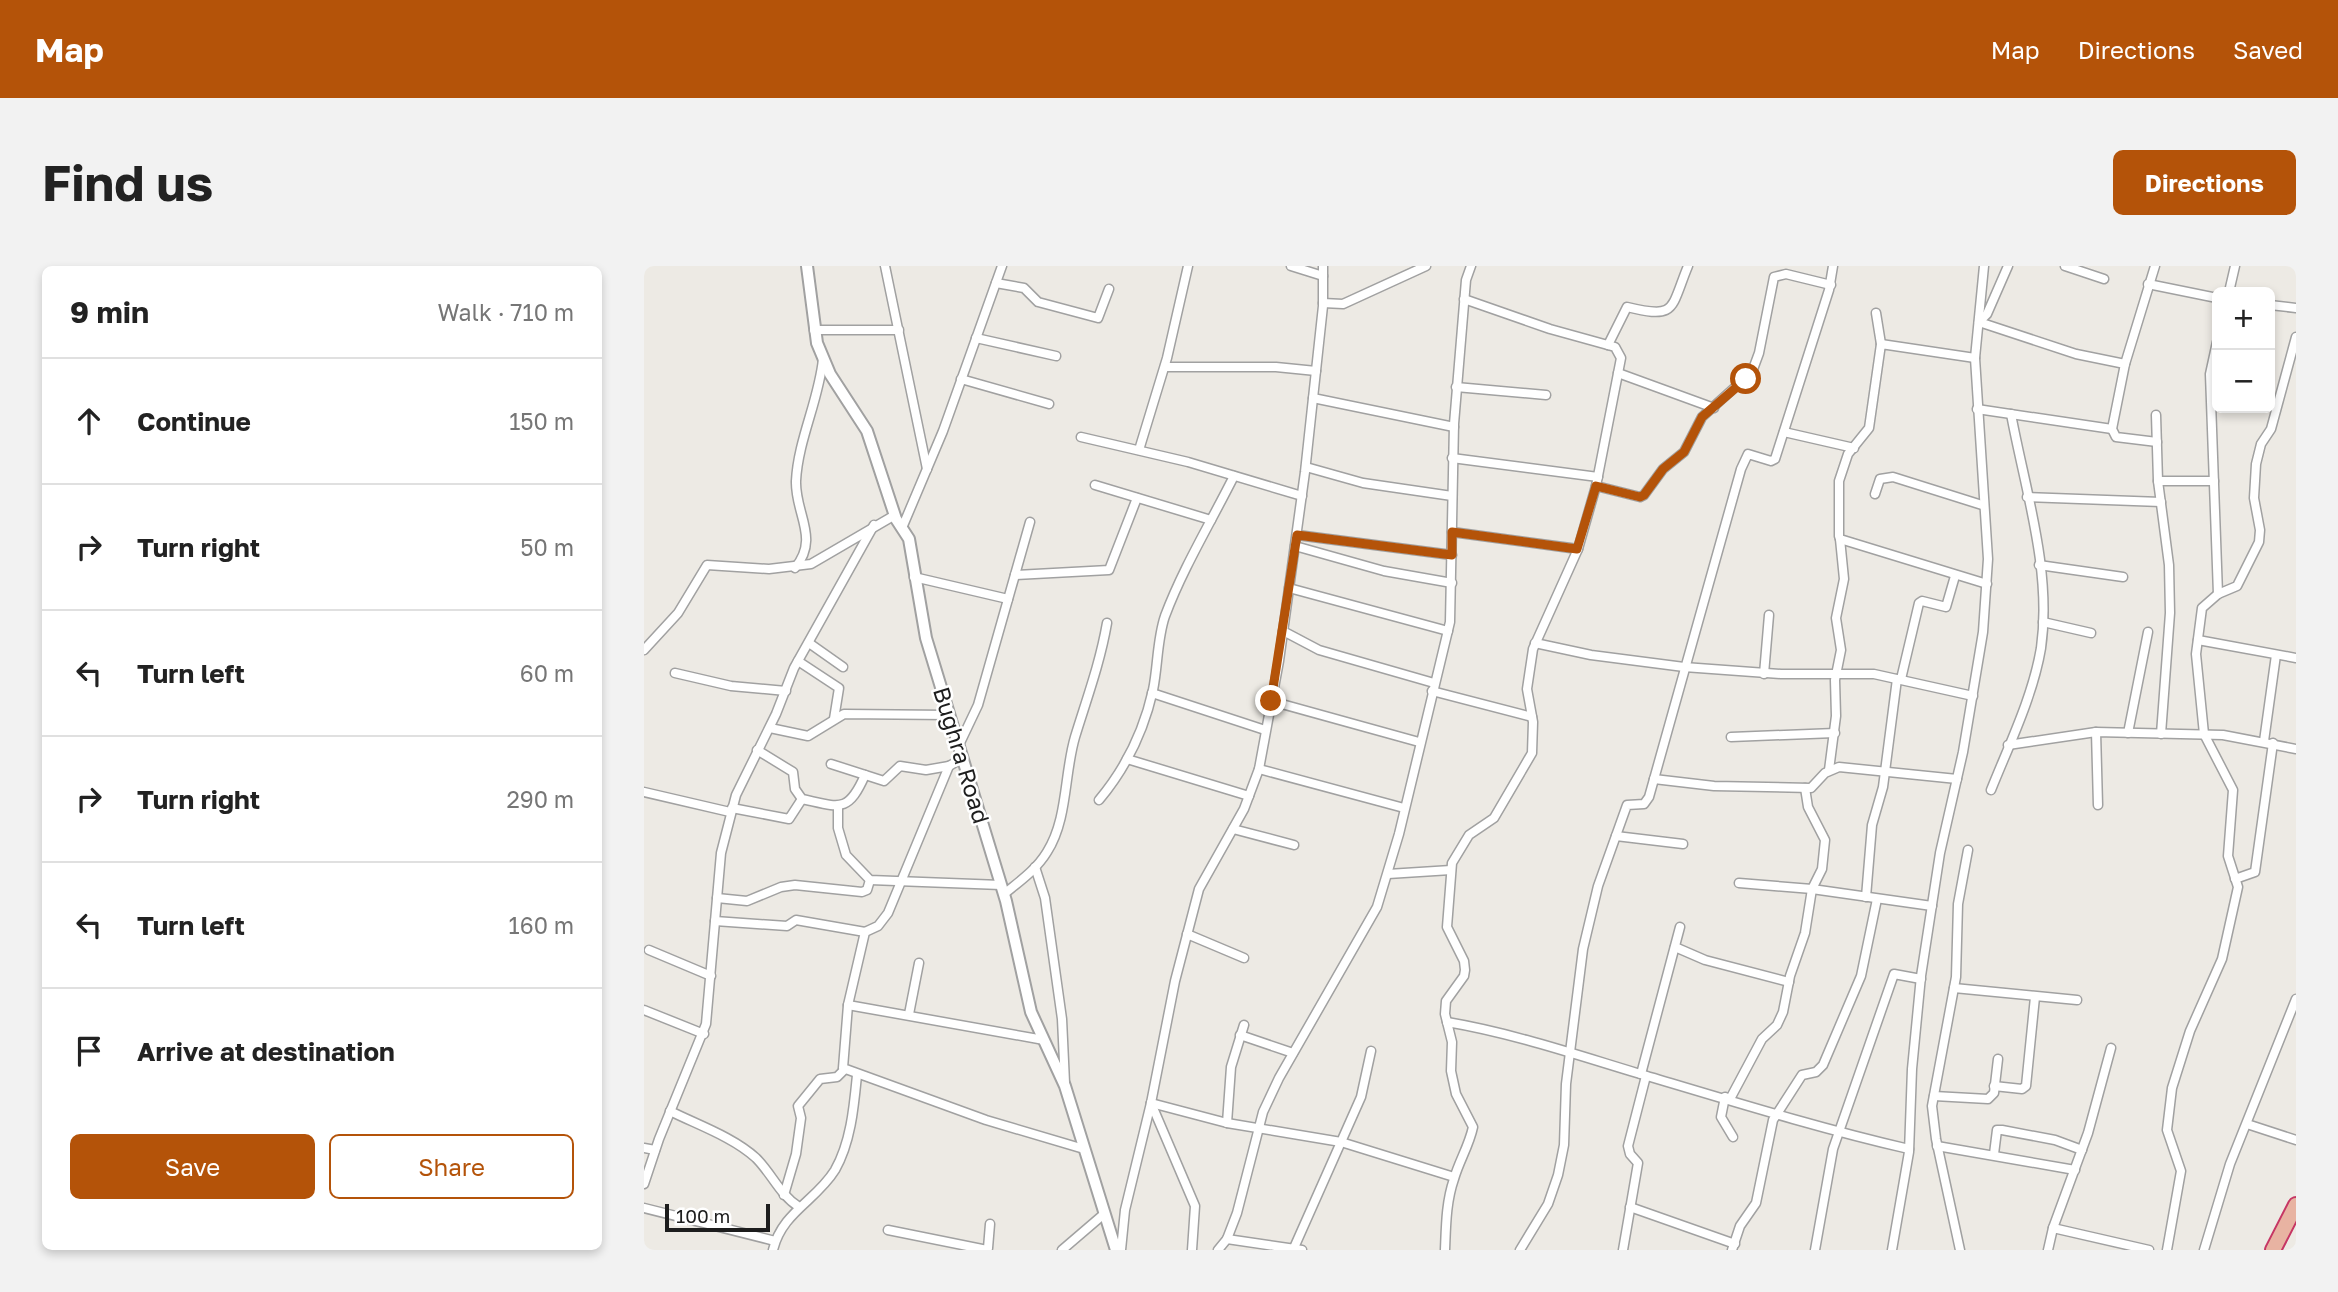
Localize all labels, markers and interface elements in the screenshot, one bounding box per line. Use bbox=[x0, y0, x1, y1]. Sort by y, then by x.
text: Map bbox=[35, 30, 104, 69]
text: Map bbox=[1991, 35, 2040, 64]
text: Directions bbox=[2078, 35, 2195, 64]
text: Saved bbox=[2233, 35, 2303, 64]
button: Directions bbox=[2113, 150, 2296, 215]
text: Find us bbox=[42, 153, 213, 212]
map controls bbox=[2212, 287, 2275, 413]
button: + bbox=[2212, 287, 2275, 350]
text: 9 min bbox=[70, 294, 149, 330]
text: Walk · 710 m bbox=[437, 298, 574, 326]
button: − bbox=[2212, 350, 2275, 413]
route start bbox=[1730, 363, 1761, 394]
icon: ahead bbox=[70, 402, 108, 440]
text: Continue bbox=[137, 406, 251, 437]
text: 150 m bbox=[509, 407, 574, 435]
icon: right bbox=[70, 528, 108, 566]
text: Turn right bbox=[137, 532, 260, 563]
text: 50 m bbox=[520, 533, 574, 561]
icon: left bbox=[70, 654, 108, 692]
text: Turn left bbox=[137, 658, 245, 689]
text: 60 m bbox=[520, 659, 574, 687]
street label: Bughra Road bbox=[928, 683, 996, 827]
route end bbox=[1255, 685, 1286, 716]
icon: right bbox=[70, 780, 108, 818]
text: Turn right bbox=[137, 784, 260, 815]
text: 290 m bbox=[506, 785, 574, 813]
icon: left bbox=[70, 906, 108, 944]
text: Turn left bbox=[137, 910, 245, 941]
text: 160 m bbox=[509, 911, 574, 939]
icon: arrive bbox=[70, 1032, 108, 1070]
text: Arrive at destination bbox=[137, 1036, 395, 1067]
button: Save bbox=[70, 1134, 315, 1199]
button: Share bbox=[329, 1134, 574, 1199]
scale bar bbox=[665, 1201, 770, 1233]
text: 100 m bbox=[676, 1204, 730, 1227]

